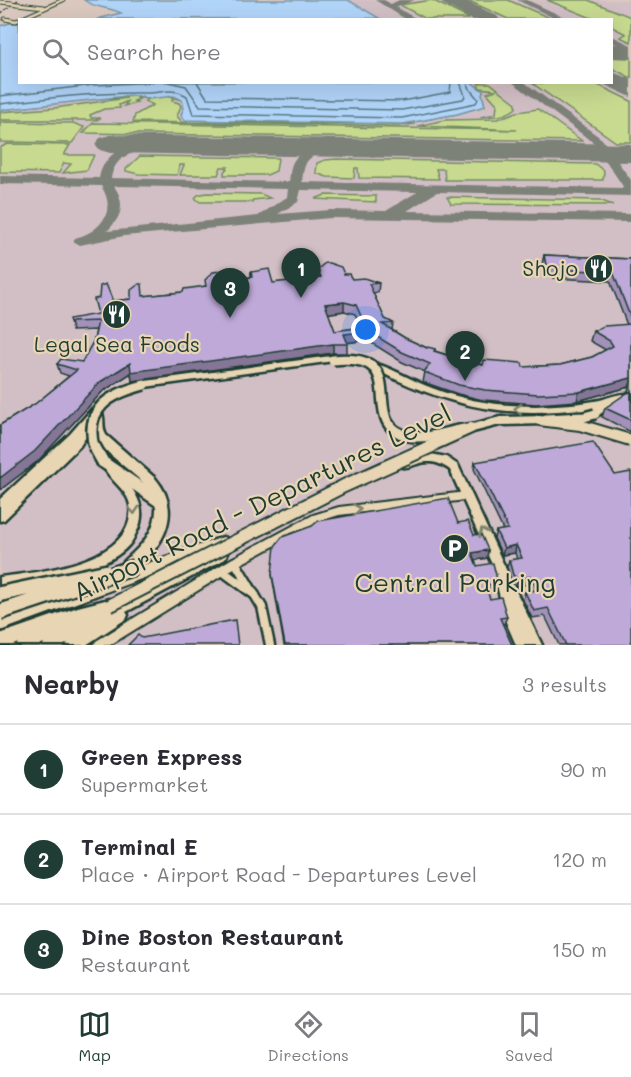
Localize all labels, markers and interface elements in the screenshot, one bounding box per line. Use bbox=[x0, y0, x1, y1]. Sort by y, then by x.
search box bbox=[18, 18, 613, 84]
icon: search bbox=[39, 35, 72, 68]
text: Search here bbox=[87, 37, 221, 66]
pin: 1 bbox=[282, 248, 320, 298]
restaurant icon: Shojo bbox=[583, 253, 615, 285]
place label: Shojo bbox=[522, 254, 578, 281]
pin: 3 bbox=[210, 268, 250, 318]
restaurant icon: Legal Sea Foods bbox=[101, 298, 133, 330]
your location bbox=[351, 315, 380, 344]
place label: Legal Sea Foods bbox=[34, 330, 200, 357]
pin: 2 bbox=[446, 332, 484, 381]
street label: Airport Road - Departures Level bbox=[67, 395, 456, 609]
one-way arrow bbox=[513, 402, 522, 415]
one-way arrow bbox=[353, 503, 362, 516]
one-way arrow bbox=[127, 505, 140, 514]
one-way arrow bbox=[478, 528, 490, 539]
parking icon: Central Parking bbox=[439, 533, 471, 565]
place label: Central Parking bbox=[355, 565, 555, 599]
text: Nearby bbox=[24, 667, 119, 701]
text: 3 results bbox=[522, 671, 607, 697]
text: Green Express bbox=[81, 742, 242, 771]
text: 1 bbox=[39, 756, 48, 782]
text: 90 m bbox=[561, 756, 607, 782]
text: Supermarket bbox=[81, 771, 208, 797]
text: Terminal E bbox=[81, 832, 198, 861]
text: 2 bbox=[38, 846, 49, 872]
text: 120 m bbox=[552, 846, 607, 872]
text: Place · Airport Road - Departures Level bbox=[81, 861, 477, 887]
text: Dine Boston Restaurant bbox=[81, 922, 343, 951]
text: 3 bbox=[38, 936, 50, 962]
text: 150 m bbox=[552, 936, 607, 962]
text: Restaurant bbox=[81, 951, 191, 977]
tab: Map bbox=[78, 1008, 111, 1065]
tab: Directions bbox=[268, 1008, 349, 1065]
tab: Saved bbox=[505, 1008, 553, 1065]

